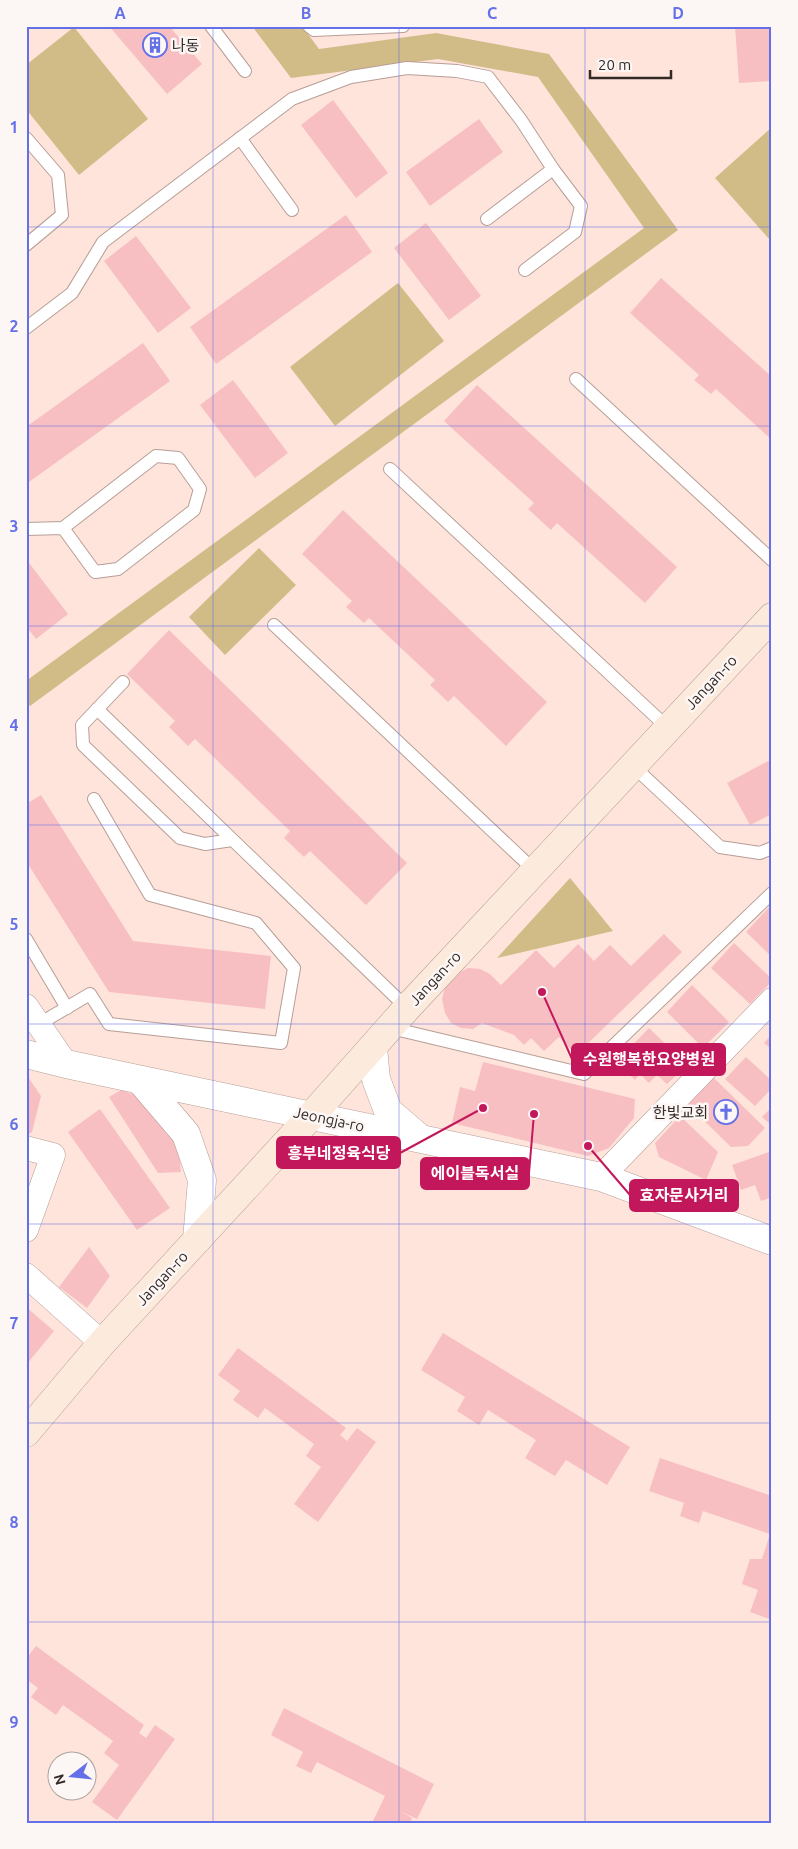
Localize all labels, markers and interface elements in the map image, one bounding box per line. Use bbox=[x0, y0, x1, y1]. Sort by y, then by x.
text: A bbox=[114, 4, 126, 22]
text: B bbox=[301, 4, 311, 22]
text: C bbox=[487, 4, 497, 22]
text: D bbox=[672, 4, 684, 22]
building icon: 나동 bbox=[142, 32, 168, 58]
place label: 나동 bbox=[172, 37, 200, 54]
scale bar bbox=[590, 48, 672, 80]
text: 20 m bbox=[598, 56, 631, 73]
text: 1 bbox=[9, 118, 19, 136]
text: 2 bbox=[9, 317, 19, 335]
text: 3 bbox=[9, 517, 19, 535]
street label: Jangan-ro bbox=[682, 652, 740, 712]
text: 4 bbox=[9, 716, 19, 734]
text: 5 bbox=[9, 915, 19, 933]
street label: Jangan-ro bbox=[406, 948, 464, 1008]
callout: 수원행복한요양병원 bbox=[572, 1044, 725, 1075]
text: 수원행복한요양병원 bbox=[583, 1050, 715, 1068]
church icon: 한빛교회 bbox=[713, 1099, 739, 1125]
street label: Jeongja-ro bbox=[292, 1103, 366, 1135]
place label: 한빛교회 bbox=[653, 1104, 708, 1121]
text: 6 bbox=[9, 1115, 19, 1133]
callout: 흥부네정육식당 bbox=[277, 1137, 400, 1168]
text: 흥부네정육식당 bbox=[287, 1144, 391, 1162]
callout: 에이블독서실 bbox=[421, 1158, 529, 1189]
text: 에이블독서실 bbox=[431, 1164, 519, 1182]
callout: 효자문사거리 bbox=[630, 1180, 738, 1211]
text: 효자문사거리 bbox=[640, 1186, 728, 1204]
street label: Jangan-ro bbox=[133, 1248, 191, 1308]
text: 7 bbox=[9, 1314, 19, 1332]
text: 8 bbox=[9, 1513, 19, 1531]
text: 9 bbox=[9, 1713, 19, 1731]
north arrow bbox=[48, 1752, 98, 1802]
text: N bbox=[50, 1772, 69, 1787]

